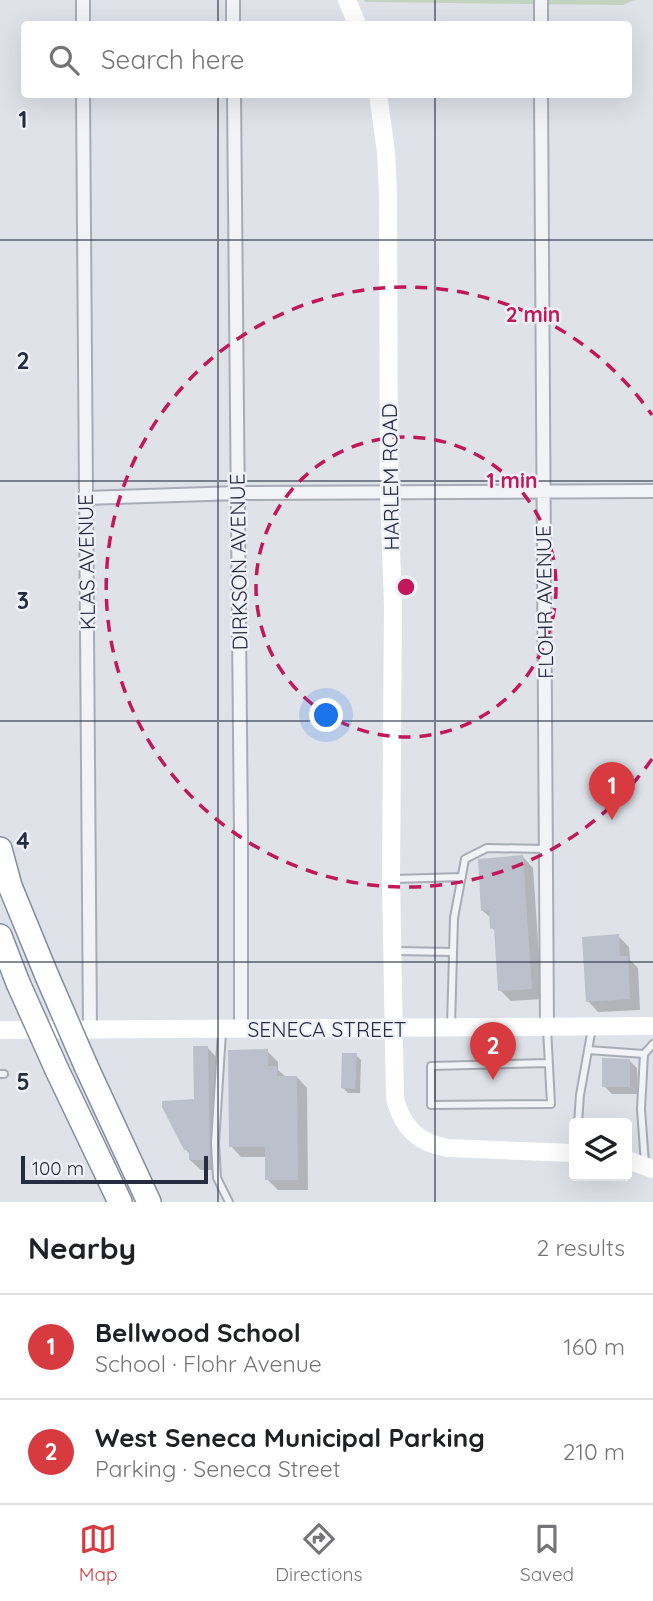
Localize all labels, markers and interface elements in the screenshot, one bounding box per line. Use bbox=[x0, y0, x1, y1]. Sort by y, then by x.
search box bbox=[21, 21, 632, 98]
icon: search bbox=[45, 41, 83, 79]
text: Search here bbox=[101, 43, 245, 76]
text: 1 bbox=[19, 105, 27, 134]
text: 2 min bbox=[506, 301, 560, 327]
text: 2 bbox=[16, 346, 30, 375]
street label: HARLEM ROAD bbox=[376, 403, 404, 551]
text: 1 min bbox=[487, 467, 537, 493]
street label: DIRKSON AVENUE bbox=[223, 473, 253, 651]
street label: KLAS AVENUE bbox=[72, 494, 100, 630]
street label: FLOHR AVENUE bbox=[530, 525, 558, 679]
centre of rings bbox=[394, 575, 418, 599]
text: 3 bbox=[17, 586, 29, 615]
your location bbox=[309, 698, 343, 732]
pin: 1 bbox=[589, 762, 635, 820]
text: 4 bbox=[16, 826, 30, 855]
street label: SENECA STREET bbox=[247, 1016, 407, 1042]
pin: 2 bbox=[470, 1022, 516, 1080]
text: 5 bbox=[16, 1067, 30, 1096]
map controls bbox=[569, 1118, 632, 1181]
button: layers bbox=[569, 1118, 632, 1181]
scale bar bbox=[21, 1153, 208, 1185]
text: 100 m bbox=[32, 1156, 84, 1180]
text: Nearby bbox=[28, 1229, 136, 1267]
text: 2 results bbox=[536, 1233, 625, 1262]
text: Bellwood School bbox=[95, 1316, 301, 1349]
text: 1 bbox=[47, 1332, 55, 1361]
text: 160 m bbox=[563, 1332, 625, 1361]
text: School · Flohr Avenue bbox=[95, 1349, 322, 1378]
text: West Seneca Municipal Parking bbox=[95, 1421, 485, 1454]
text: 2 bbox=[44, 1437, 58, 1466]
text: 210 m bbox=[563, 1437, 625, 1466]
text: Parking · Seneca Street bbox=[95, 1454, 341, 1483]
tab: Map bbox=[79, 1520, 118, 1586]
tab: Directions bbox=[275, 1520, 362, 1586]
tab: Saved bbox=[520, 1520, 574, 1586]

